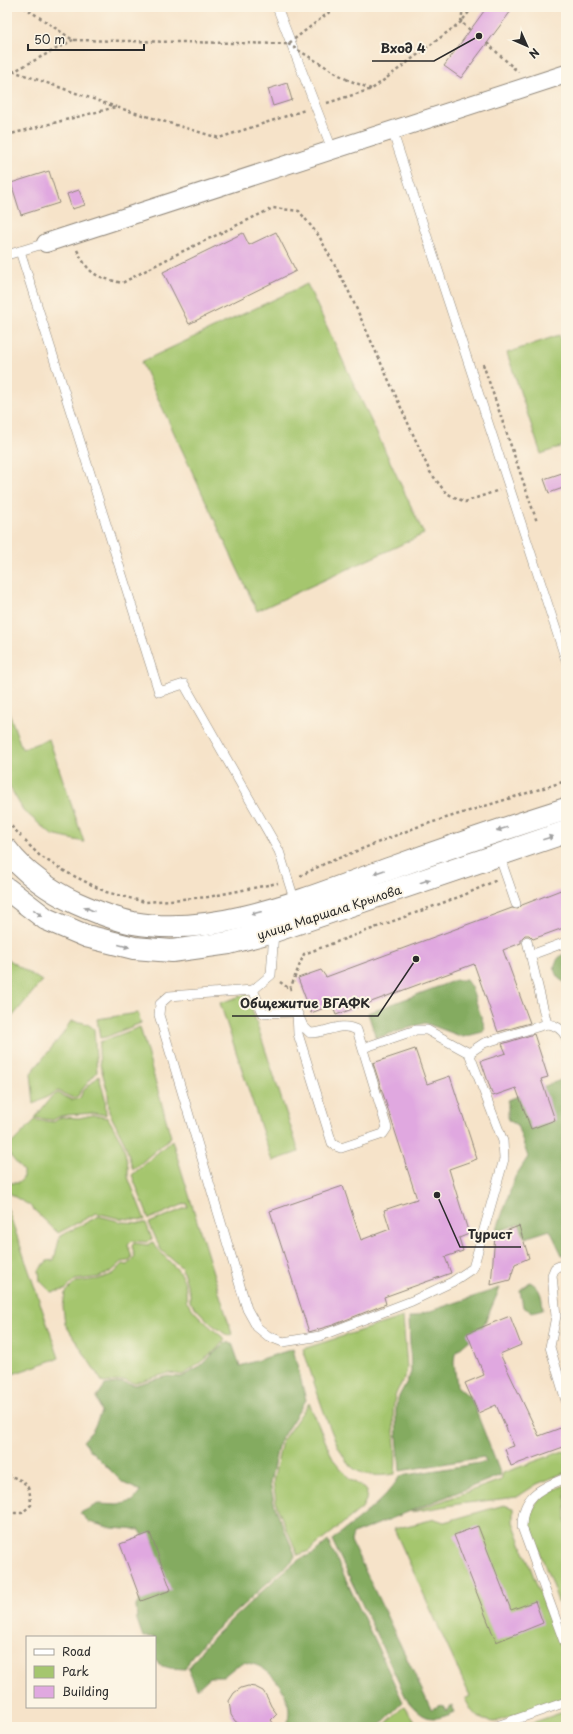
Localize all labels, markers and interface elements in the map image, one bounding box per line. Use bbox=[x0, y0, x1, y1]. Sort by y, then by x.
scale bar bbox=[28, 26, 144, 52]
north arrow bbox=[507, 26, 547, 66]
text: 50 m bbox=[34, 30, 65, 48]
callout: Вход 4 bbox=[372, 36, 434, 61]
text: Вход 4 bbox=[380, 38, 426, 57]
text: N bbox=[525, 44, 544, 63]
one-way arrow bbox=[496, 826, 508, 832]
one-way arrow bbox=[542, 835, 554, 841]
one-way arrow bbox=[373, 869, 385, 875]
one-way arrow bbox=[419, 877, 431, 883]
street label: улица Маршала Крылова bbox=[254, 880, 404, 944]
one-way arrow bbox=[83, 905, 95, 911]
one-way arrow bbox=[32, 908, 43, 917]
one-way arrow bbox=[250, 910, 262, 916]
one-way arrow bbox=[117, 943, 130, 949]
callout: Общежитие ВГАФК bbox=[232, 991, 378, 1016]
text: Общежитие ВГАФК bbox=[240, 993, 370, 1012]
callout: Турист bbox=[460, 1222, 521, 1247]
text: Турист bbox=[468, 1224, 513, 1243]
legend bbox=[26, 1636, 156, 1708]
text: Road bbox=[62, 1642, 91, 1660]
text: Park bbox=[62, 1662, 89, 1680]
text: Building bbox=[62, 1682, 109, 1700]

